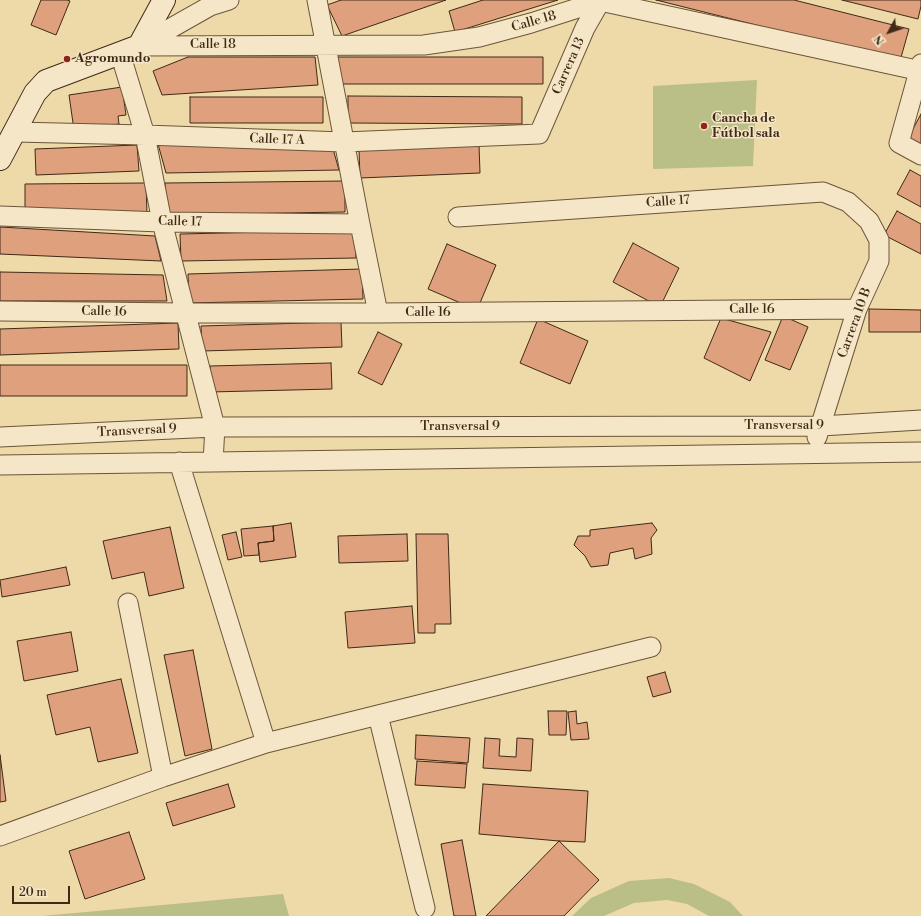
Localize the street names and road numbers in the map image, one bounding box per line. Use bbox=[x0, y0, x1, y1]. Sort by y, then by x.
street label: Calle 18 bbox=[510, 8, 558, 36]
street label: Carrera 13 bbox=[549, 35, 589, 97]
street label: Calle 18 bbox=[190, 37, 236, 53]
street label: Calle 17 A bbox=[249, 131, 305, 149]
street label: Calle 17 bbox=[646, 193, 690, 211]
street label: Calle 17 bbox=[158, 214, 202, 230]
street label: Carrera 10 B bbox=[835, 286, 875, 360]
street label: Calle 16 bbox=[729, 302, 775, 318]
street label: Calle 16 bbox=[81, 304, 127, 320]
street label: Calle 16 bbox=[405, 305, 451, 321]
street label: Transversal 9 bbox=[744, 418, 824, 434]
street label: Transversal 9 bbox=[420, 419, 500, 435]
street label: Transversal 9 bbox=[97, 421, 177, 441]

